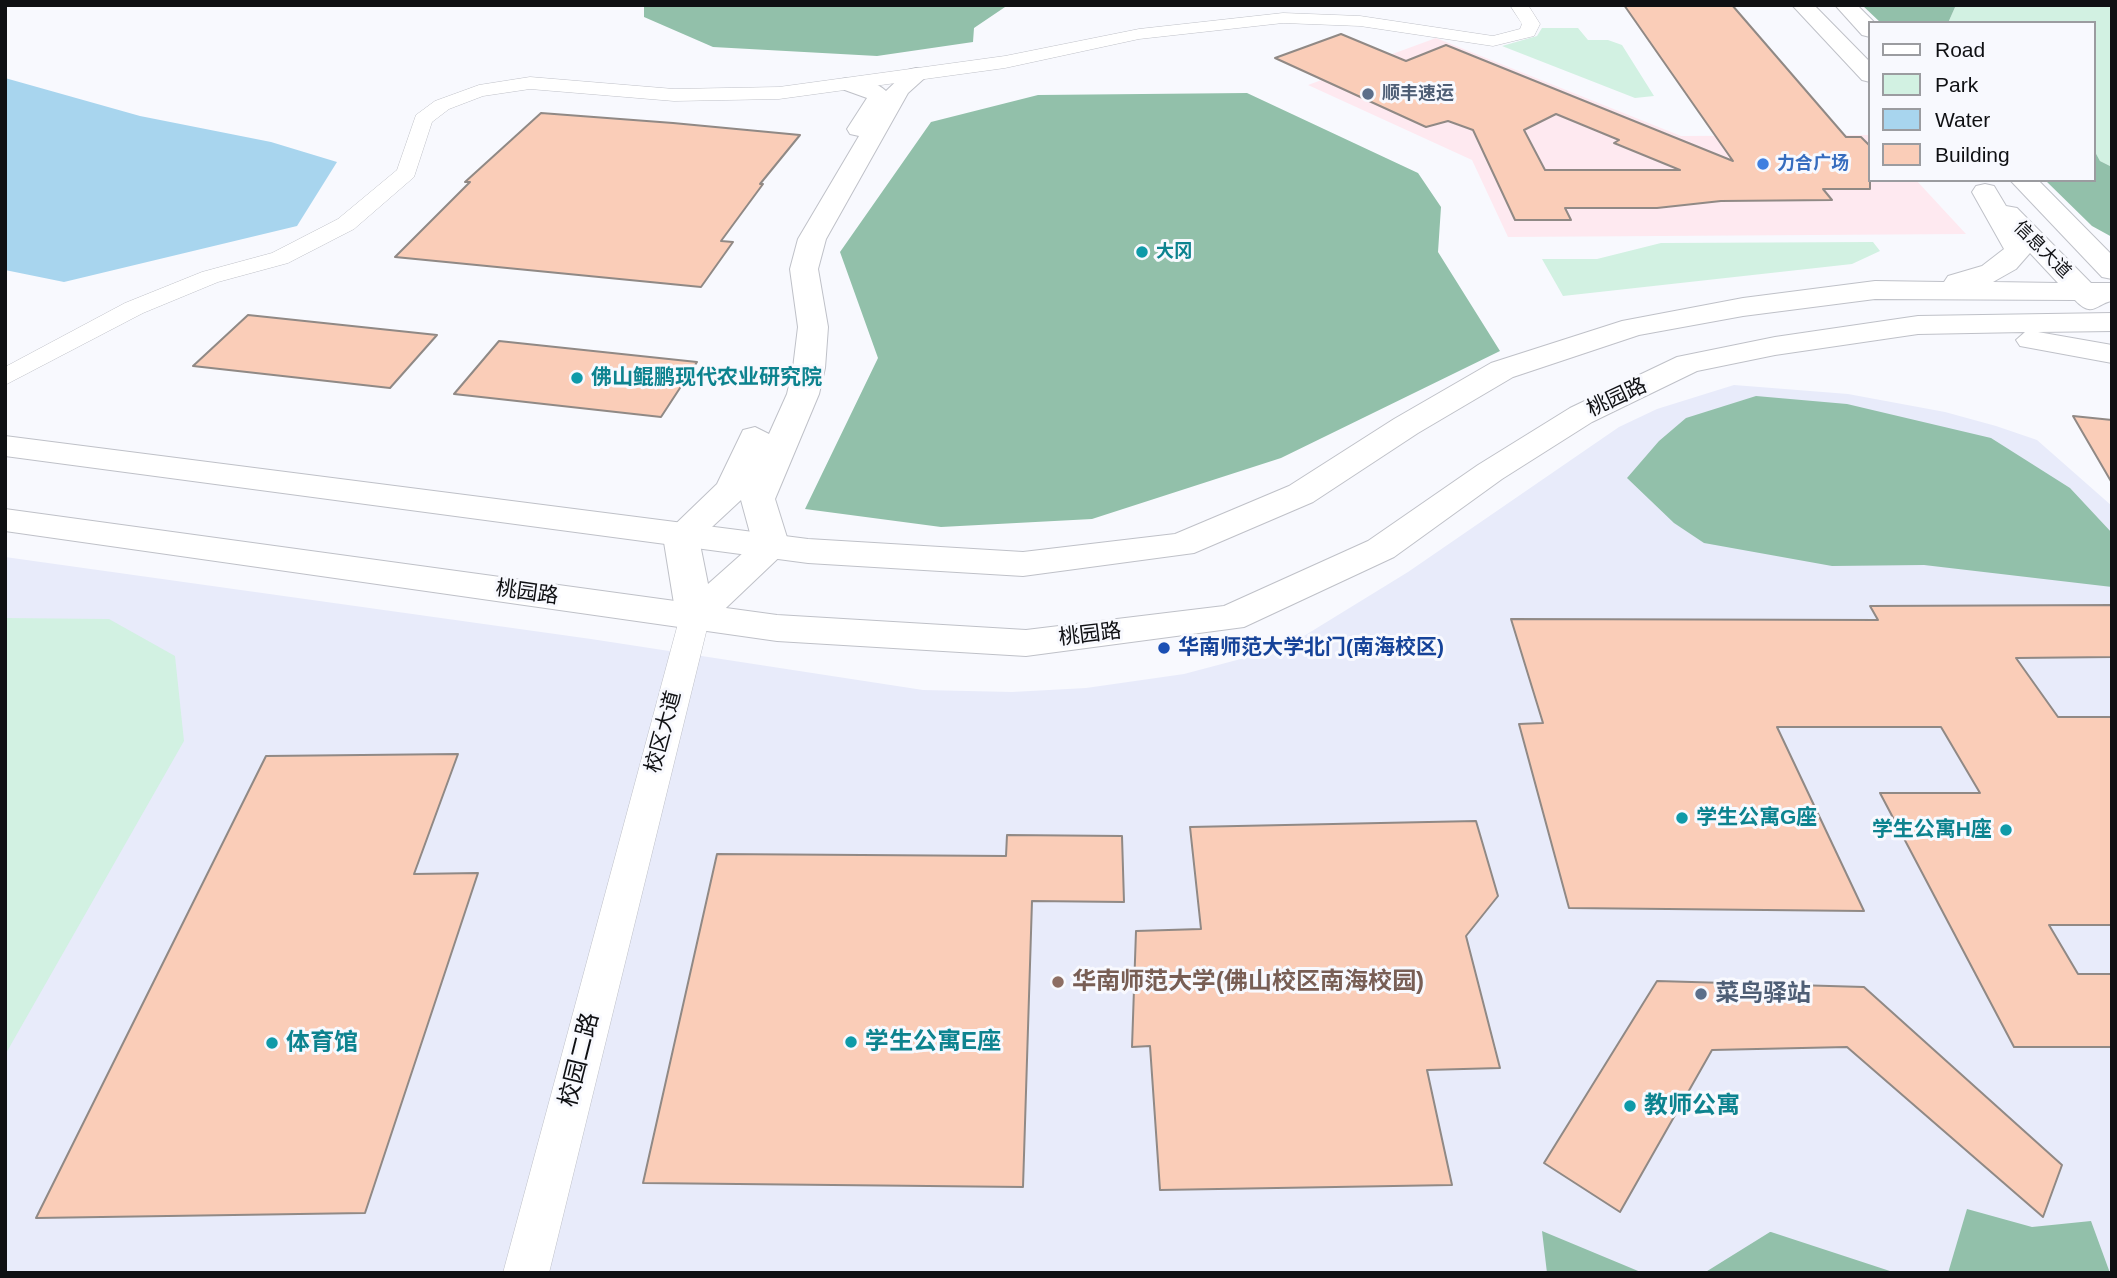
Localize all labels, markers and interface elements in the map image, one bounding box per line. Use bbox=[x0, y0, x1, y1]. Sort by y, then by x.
legend bbox=[1868, 21, 2096, 182]
text: Road bbox=[1935, 38, 1985, 61]
text: Park bbox=[1935, 73, 1978, 96]
place label: 顺丰速运 bbox=[1382, 83, 1454, 105]
marker: 顺丰速运 bbox=[1360, 86, 1376, 102]
text: Water bbox=[1935, 108, 1990, 131]
text: Building bbox=[1935, 143, 2010, 166]
place label: 力合广场 bbox=[1777, 153, 1849, 175]
marker: 力合广场 bbox=[1755, 156, 1771, 172]
street label: 信息大道 bbox=[2009, 217, 2075, 283]
place label: 大冈 bbox=[1156, 241, 1192, 263]
marker: 大冈 bbox=[1134, 244, 1150, 260]
place label: 佛山鲲鹏现代农业研究院 bbox=[591, 365, 822, 391]
marker: 佛山鲲鹏现代农业研究院 bbox=[569, 370, 585, 386]
street label: 桃园路 bbox=[1583, 373, 1651, 423]
street label: 桃园路 bbox=[494, 576, 560, 610]
street label: 桃园路 bbox=[1057, 619, 1123, 651]
place label: 华南师范大学北门(南海校区) bbox=[1178, 635, 1444, 661]
marker: 华南师范大学北门(南海校区) bbox=[1156, 640, 1172, 656]
street label: 校区大道 bbox=[641, 688, 687, 776]
place label: 学生公寓G座 bbox=[1696, 805, 1817, 831]
marker: 学生公寓G座 bbox=[1674, 810, 1690, 826]
place label: 学生公寓H座 bbox=[1872, 817, 1992, 843]
marker: 学生公寓H座 bbox=[1998, 822, 2014, 838]
place label: 华南师范大学(佛山校区南海校园) bbox=[1072, 968, 1424, 996]
marker: 华南师范大学(佛山校区南海校园) bbox=[1050, 974, 1066, 990]
place label: 菜鸟驿站 bbox=[1715, 980, 1811, 1008]
marker: 菜鸟驿站 bbox=[1693, 986, 1709, 1002]
street label: 校园二路 bbox=[554, 1010, 606, 1110]
place label: 学生公寓E座 bbox=[865, 1028, 1001, 1056]
place label: 体育馆 bbox=[286, 1029, 358, 1057]
marker: 学生公寓E座 bbox=[843, 1034, 859, 1050]
marker: 体育馆 bbox=[264, 1035, 280, 1051]
place label: 教师公寓 bbox=[1644, 1092, 1740, 1120]
marker: 教师公寓 bbox=[1622, 1098, 1638, 1114]

